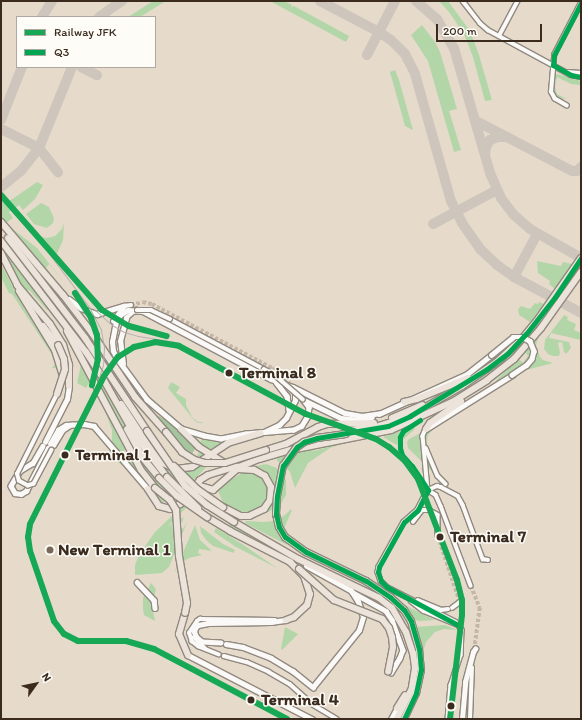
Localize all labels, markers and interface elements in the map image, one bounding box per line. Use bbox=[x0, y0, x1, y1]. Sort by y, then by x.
legend bbox=[16, 16, 156, 68]
scale bar bbox=[438, 16, 544, 42]
text: 200 m bbox=[443, 24, 477, 38]
text: Railway JFK bbox=[54, 25, 117, 39]
text: Q3 bbox=[54, 45, 69, 59]
place label: Terminal 8 bbox=[239, 363, 316, 383]
marker: Terminal 8 bbox=[222, 366, 236, 380]
place label: Terminal 1 bbox=[75, 445, 151, 465]
marker: Terminal 1 bbox=[58, 448, 72, 462]
place label: Terminal 7 bbox=[450, 527, 526, 547]
marker: Terminal 7 bbox=[433, 530, 447, 544]
place label: New Terminal 1 bbox=[58, 540, 169, 560]
marker: New Terminal 1 bbox=[45, 545, 55, 555]
north arrow bbox=[16, 664, 56, 704]
text: N bbox=[39, 671, 54, 684]
place label: Terminal 4 bbox=[261, 690, 339, 710]
marker: Terminal 4 bbox=[244, 693, 258, 707]
unlabelled marker bbox=[444, 699, 458, 713]

